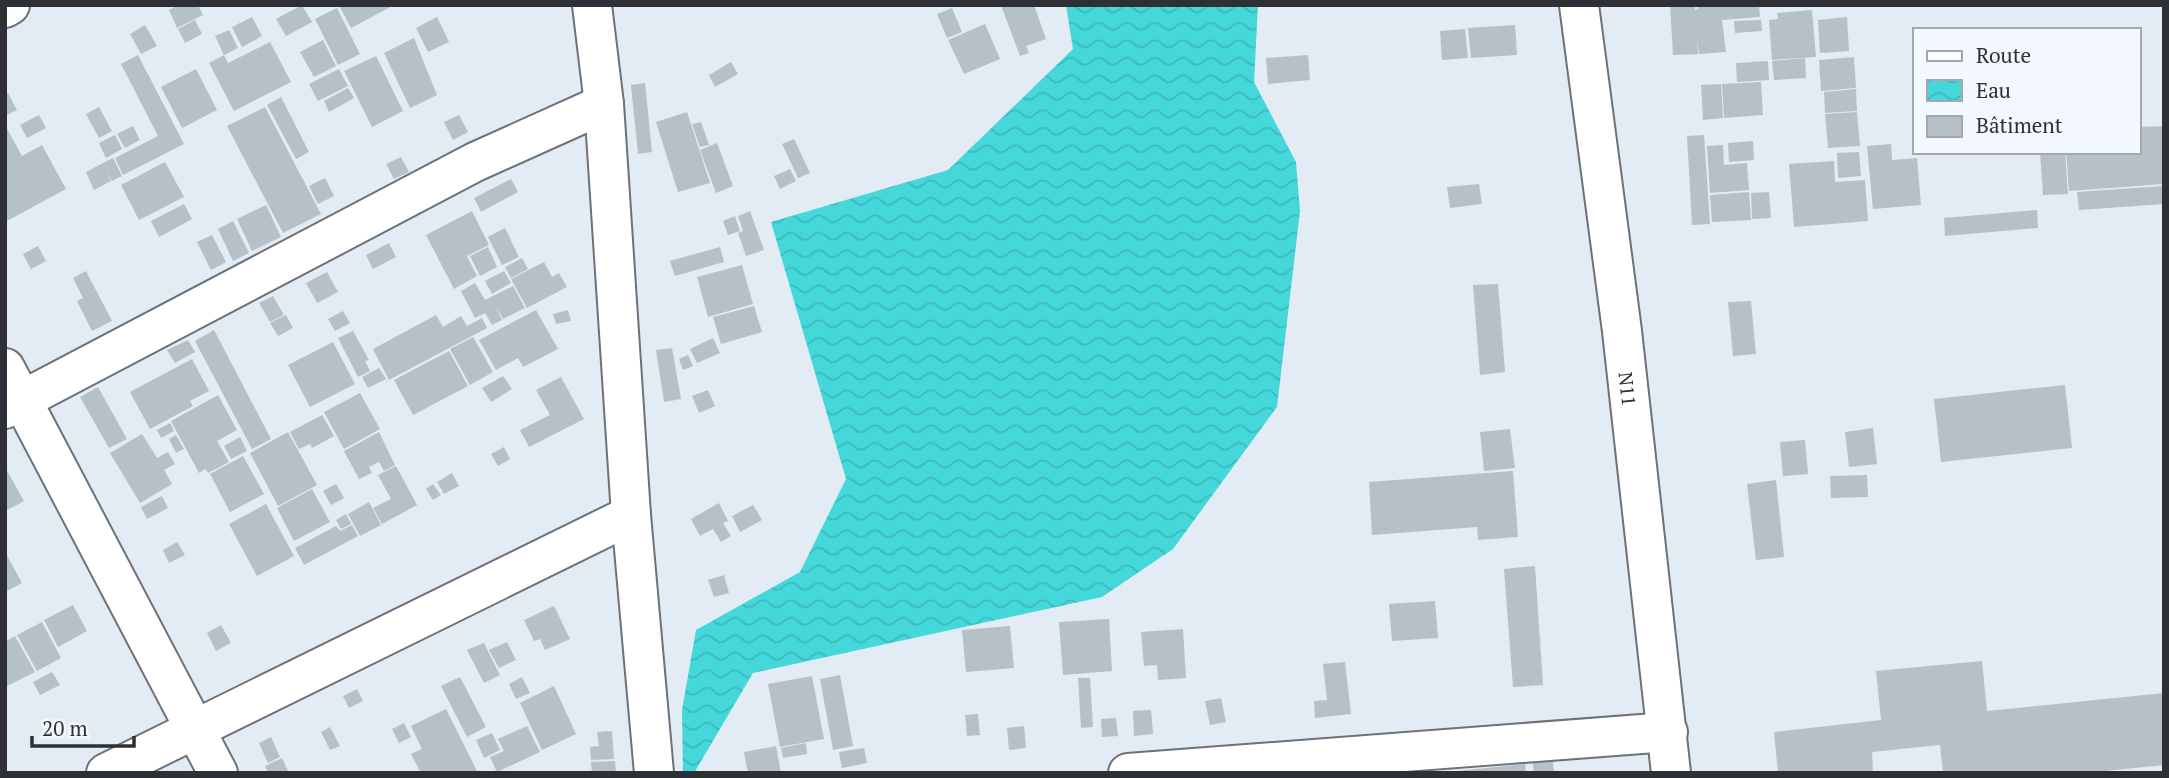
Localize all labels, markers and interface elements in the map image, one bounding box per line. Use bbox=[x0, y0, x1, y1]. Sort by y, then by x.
legend bbox=[1913, 28, 2141, 154]
text: Route bbox=[1976, 41, 2031, 69]
text: Eau bbox=[1976, 76, 2011, 104]
text: Bâtiment bbox=[1976, 111, 2063, 139]
street label: N11 bbox=[1614, 370, 1643, 407]
scale bar bbox=[32, 704, 133, 748]
text: 20 m bbox=[42, 714, 88, 742]

